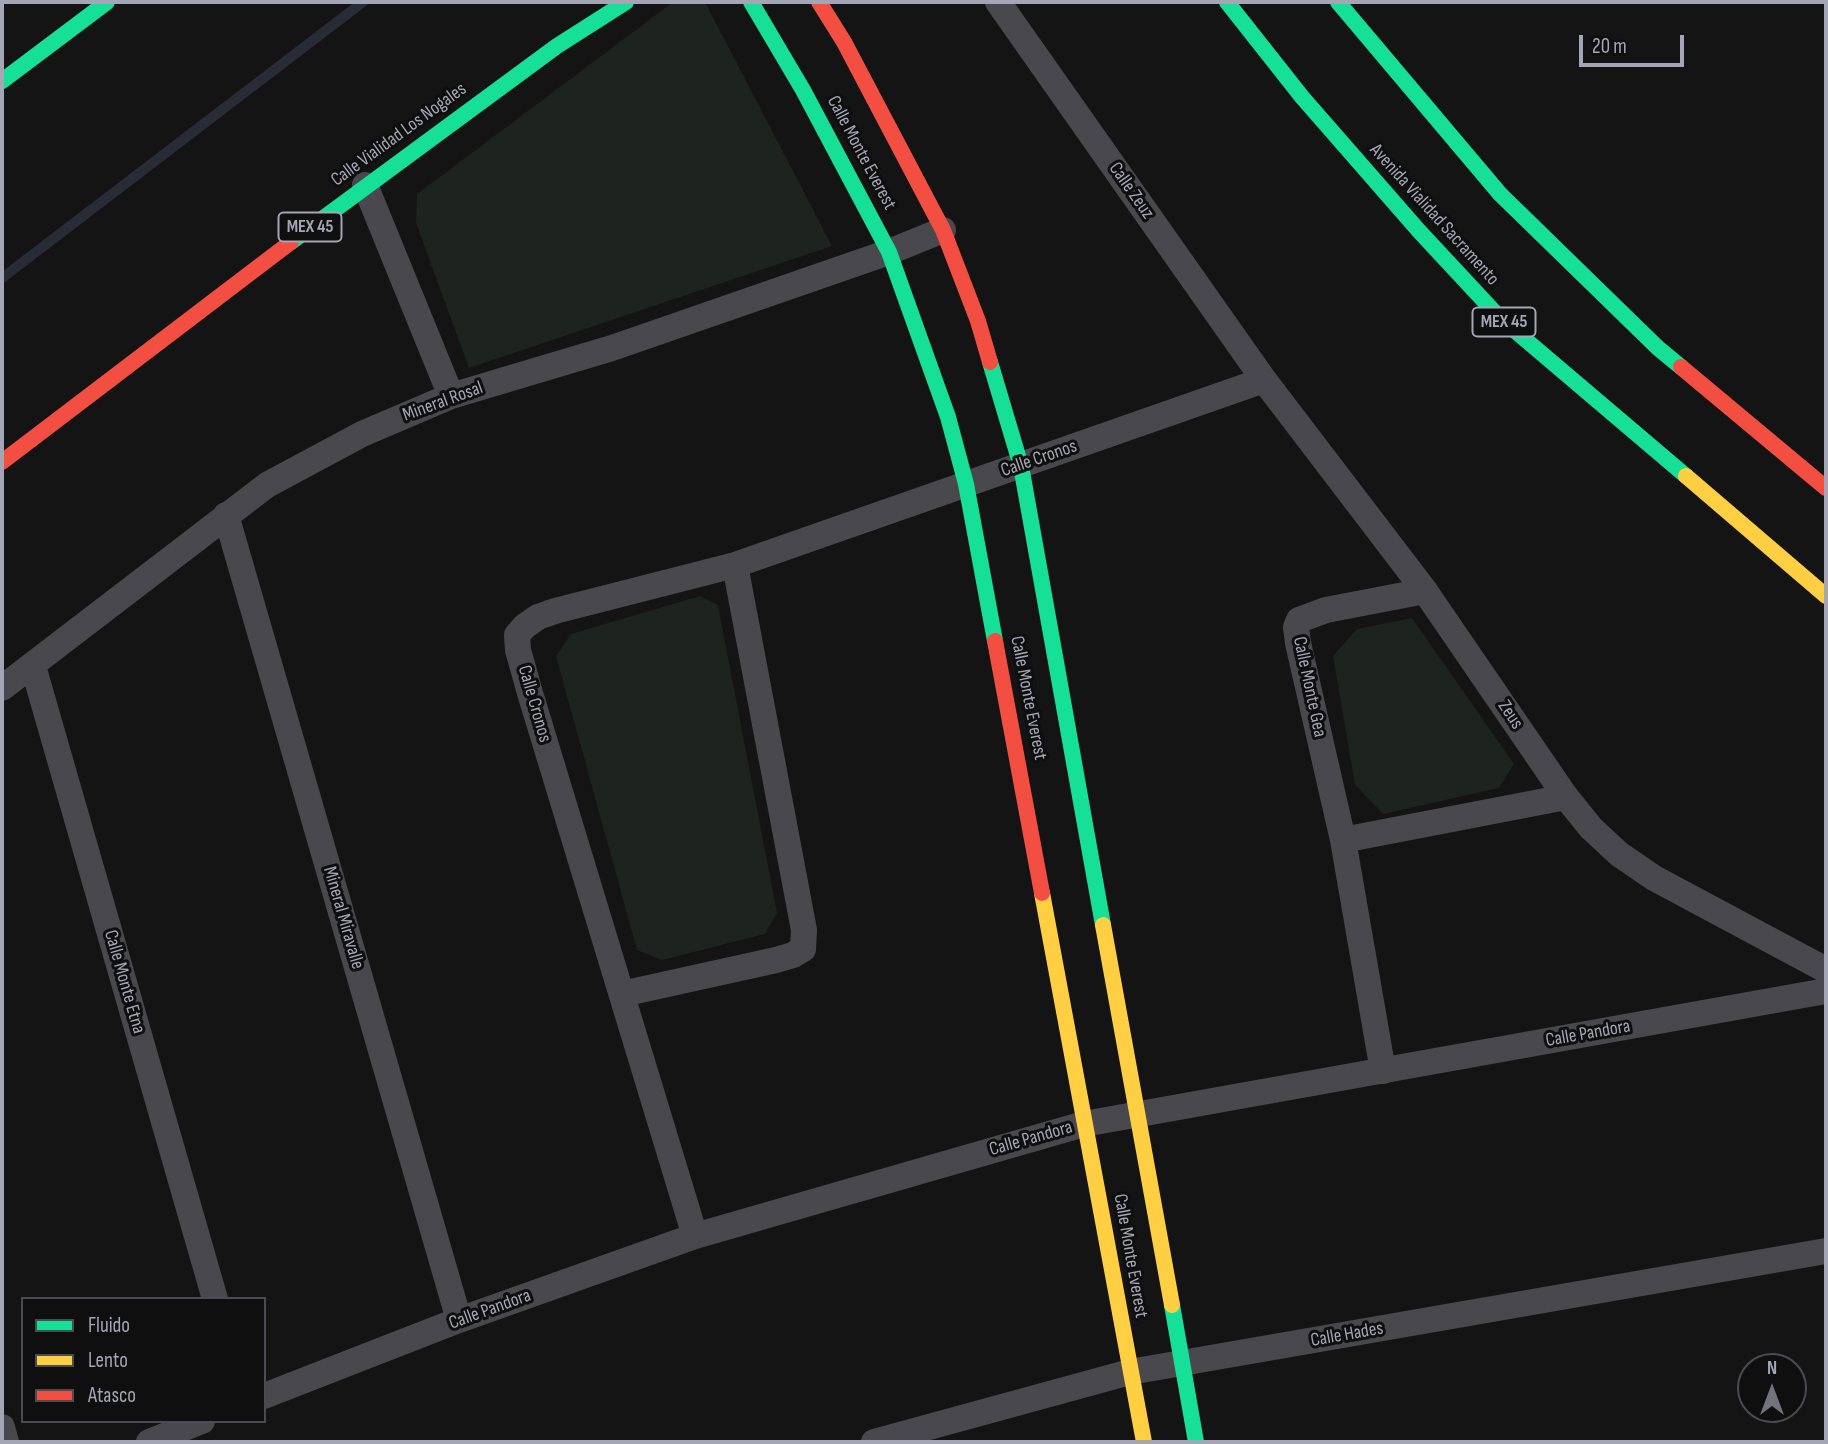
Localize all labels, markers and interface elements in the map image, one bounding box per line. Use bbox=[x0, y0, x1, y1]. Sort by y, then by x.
scale bar bbox=[1583, 21, 1688, 65]
text: 20 m bbox=[1592, 34, 1627, 59]
street label: Calle Vialidad Los Nogales bbox=[327, 78, 471, 192]
street label: Calle Monte Everest bbox=[821, 92, 901, 214]
street label: Avenida Vialidad Sacramento bbox=[1364, 139, 1504, 291]
street label: Calle Zeuz bbox=[1103, 158, 1159, 224]
road number: MEX 45 bbox=[278, 212, 342, 242]
road number: MEX 45 bbox=[1472, 308, 1536, 336]
street label: Mineral Rosal bbox=[400, 377, 486, 427]
street label: Calle Cronos bbox=[998, 435, 1080, 483]
street label: Calle Monte Everest bbox=[1005, 634, 1051, 762]
street label: Calle Monte Gea bbox=[1287, 635, 1331, 739]
street label: Calle Cronos bbox=[512, 663, 556, 745]
street label: Zeus bbox=[1492, 696, 1528, 734]
street label: Mineral Miravalle bbox=[317, 864, 369, 972]
street label: Calle Monte Etna bbox=[98, 928, 150, 1036]
street label: Calle Pandora bbox=[1544, 1015, 1632, 1053]
street label: Calle Pandora bbox=[987, 1116, 1075, 1162]
street label: Calle Monte Everest bbox=[1108, 1192, 1152, 1320]
street label: Calle Pandora bbox=[446, 1285, 534, 1335]
legend bbox=[21, 1297, 266, 1423]
text: Fluido bbox=[88, 1313, 130, 1338]
street label: Calle Hades bbox=[1309, 1317, 1385, 1353]
text: Lento bbox=[88, 1348, 128, 1373]
north arrow bbox=[1737, 1353, 1807, 1423]
text: N bbox=[1767, 1357, 1777, 1380]
text: Atasco bbox=[88, 1383, 136, 1408]

